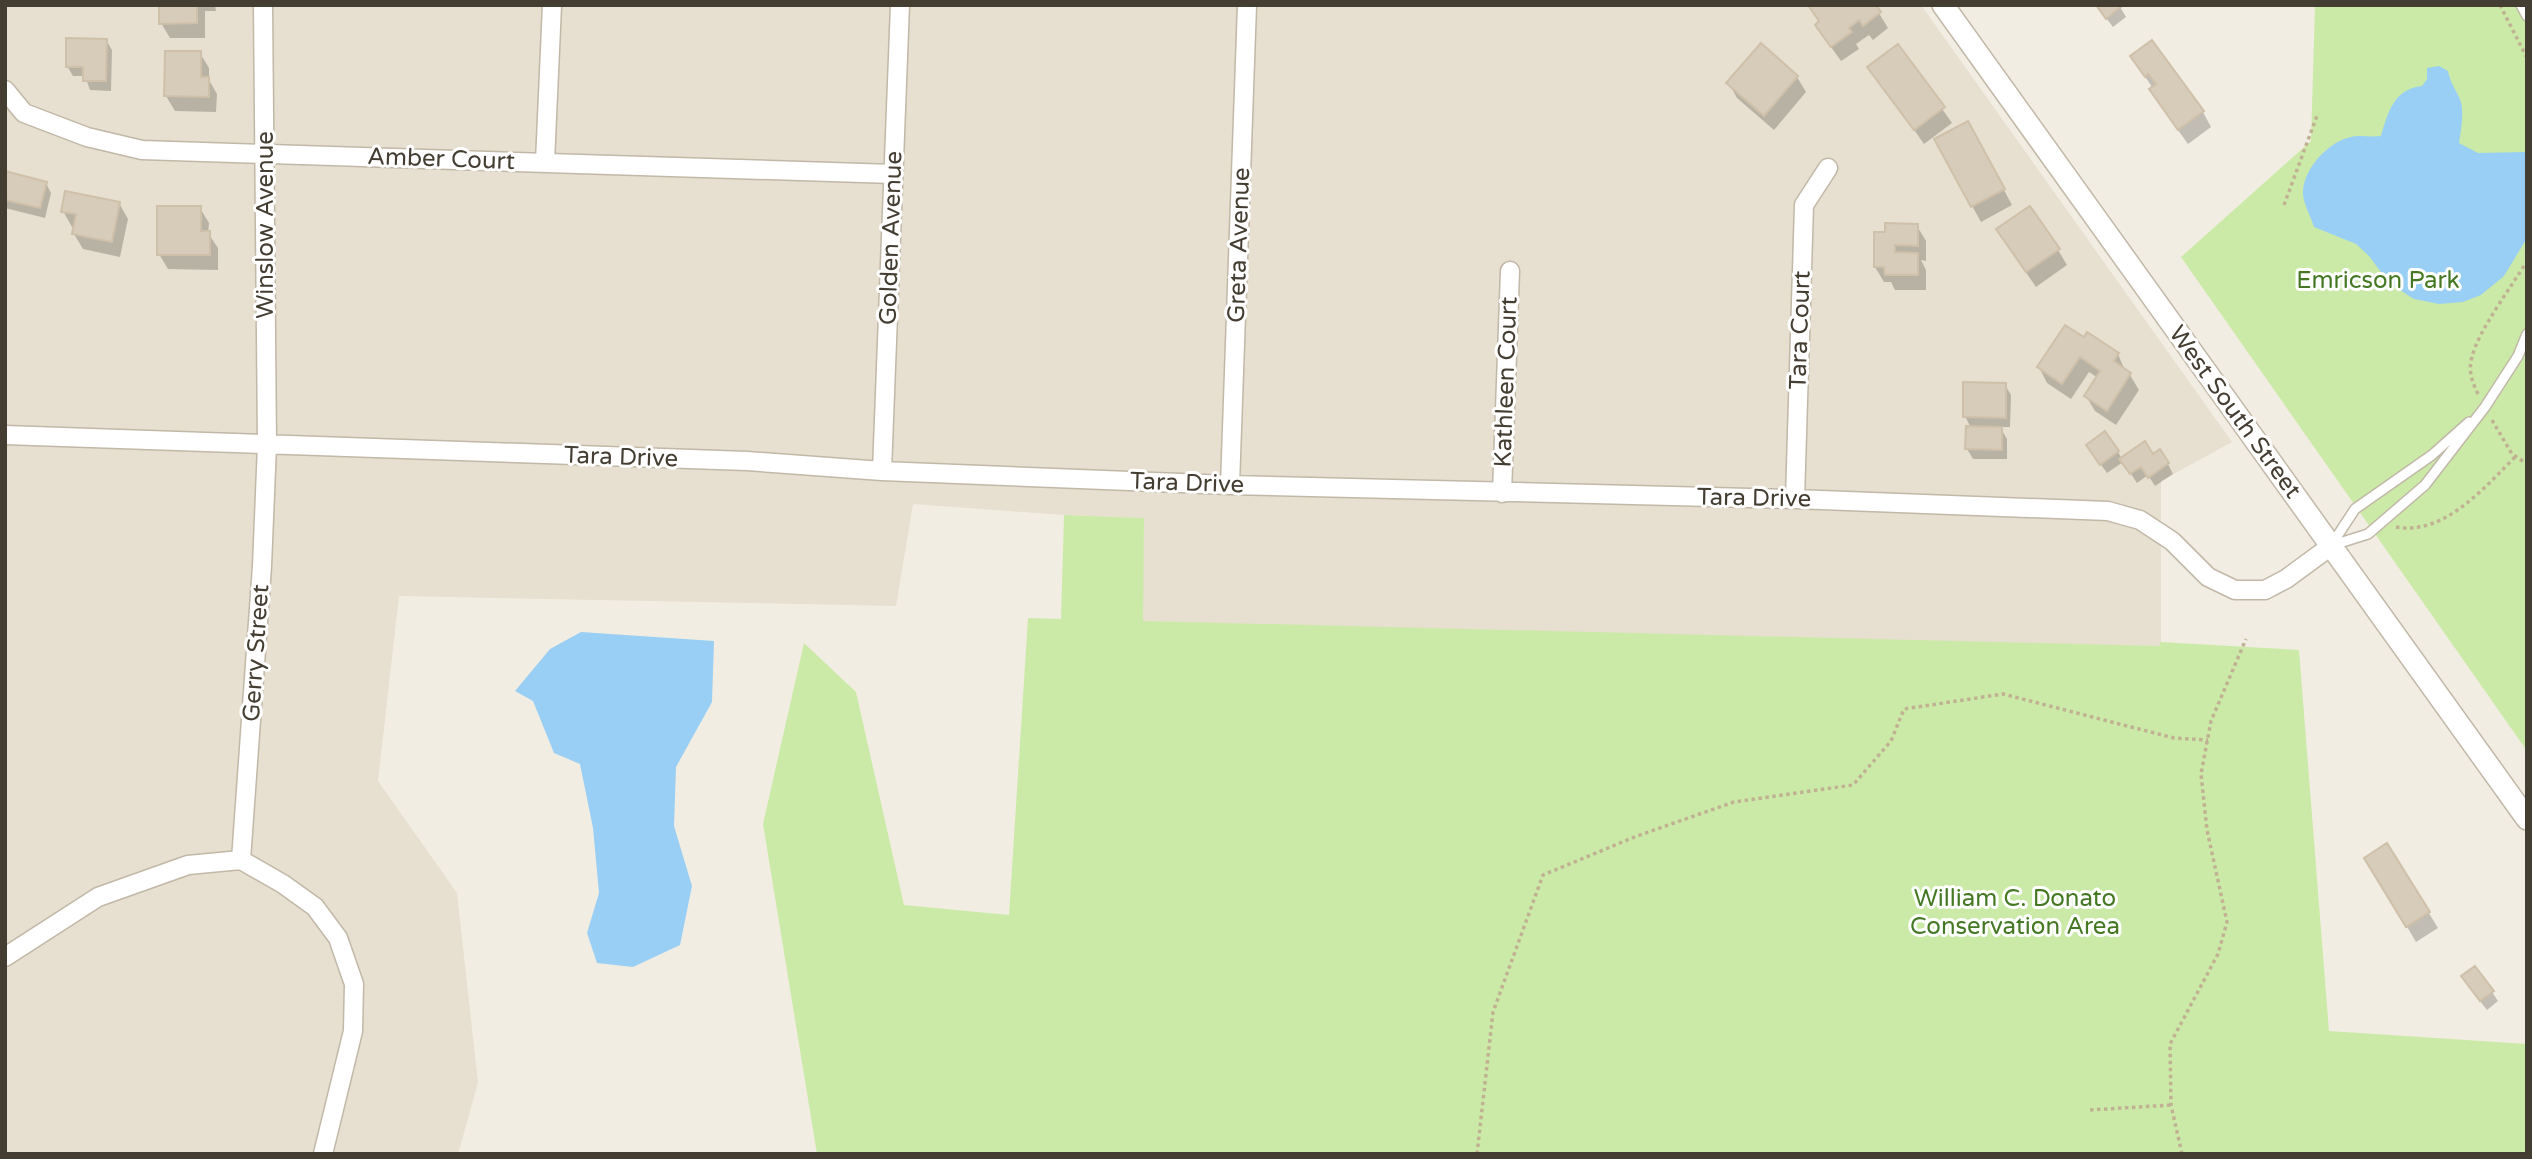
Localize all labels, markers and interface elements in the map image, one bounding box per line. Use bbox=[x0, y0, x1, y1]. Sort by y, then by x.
street label: Winslow Avenue bbox=[251, 131, 280, 319]
street label: Amber Court bbox=[367, 142, 515, 176]
street label: Golden Avenue bbox=[873, 150, 909, 326]
street label: Greta Avenue bbox=[1222, 167, 1256, 323]
park label: Emricson Park bbox=[2296, 266, 2460, 295]
street label: Tara Court bbox=[1783, 270, 1817, 390]
street label: Kathleen Court bbox=[1489, 296, 1523, 468]
street label: West South Street bbox=[2163, 320, 2307, 504]
street label: Tara Drive bbox=[563, 441, 679, 473]
street label: Tara Drive bbox=[1129, 467, 1245, 499]
street label: Tara Drive bbox=[1697, 483, 1811, 513]
street label: Gerry Street bbox=[237, 583, 275, 723]
park label: William C. Donato Conservation Area bbox=[1910, 884, 2120, 941]

